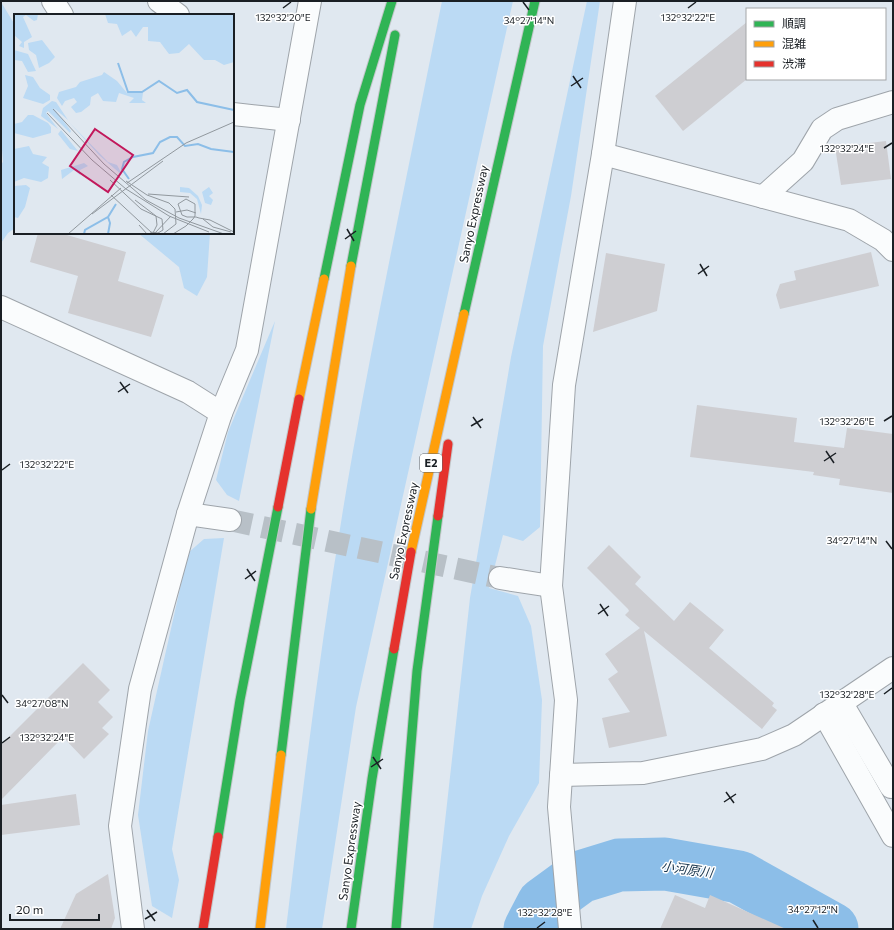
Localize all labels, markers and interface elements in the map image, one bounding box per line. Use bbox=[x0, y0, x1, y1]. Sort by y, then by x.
legend bbox=[746, 8, 886, 80]
text: 132°32'20"E bbox=[255, 11, 311, 23]
text: 132°32'22"E bbox=[661, 11, 715, 23]
inset map bbox=[14, 14, 234, 234]
text: 34°27'14"N bbox=[504, 14, 554, 26]
text: 順調 bbox=[782, 16, 806, 30]
text: 混雑 bbox=[782, 36, 806, 50]
text: 渋滞 bbox=[782, 56, 806, 70]
text: 132°32'24"E bbox=[820, 142, 874, 154]
street label: Sanyo Expressway bbox=[456, 164, 490, 264]
text: 132°32'26"E bbox=[820, 415, 874, 427]
road number: E2 bbox=[420, 454, 442, 472]
text: 132°32'22"E bbox=[20, 458, 74, 470]
street label: Sanyo Expressway bbox=[386, 481, 420, 581]
text: 34°27'14"N bbox=[827, 534, 877, 546]
text: 132°32'28"E bbox=[820, 688, 874, 700]
text: 34°27'08"N bbox=[15, 697, 69, 709]
text: 132°32'24"E bbox=[20, 731, 74, 743]
street label: Sanyo Expressway bbox=[335, 801, 363, 901]
water label: 小河原川 bbox=[660, 857, 716, 881]
scale bar bbox=[10, 896, 99, 922]
text: 20 m bbox=[16, 902, 43, 916]
text: 34°27'12"N bbox=[788, 903, 838, 915]
text: 132°32'28"E bbox=[518, 906, 572, 918]

